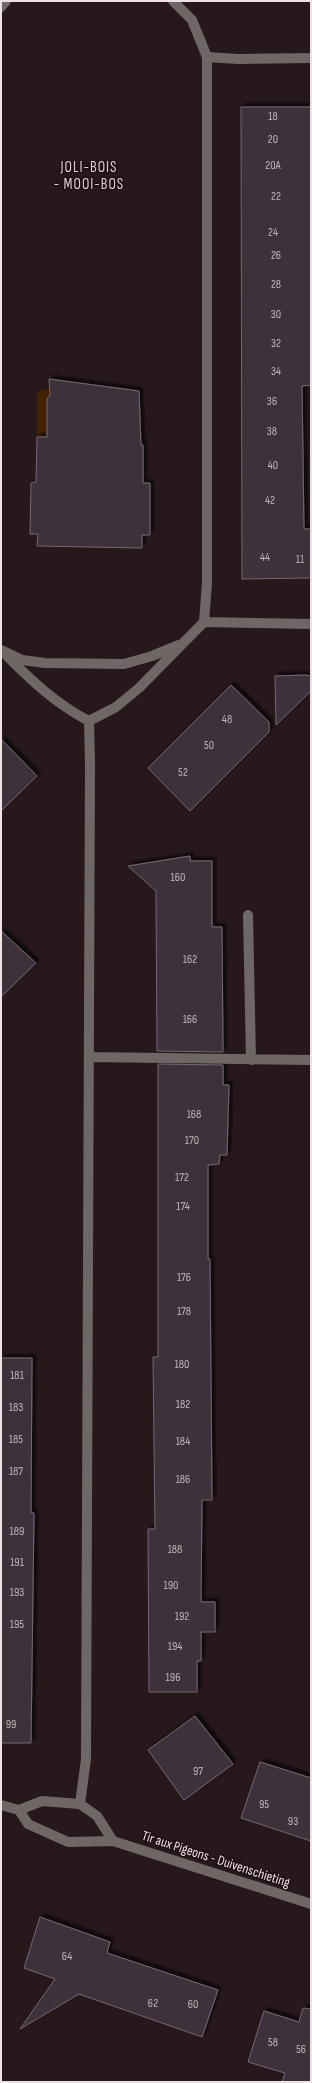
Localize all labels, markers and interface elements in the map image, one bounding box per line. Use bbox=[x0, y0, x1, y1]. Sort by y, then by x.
house number: 18 bbox=[268, 109, 278, 124]
house number: 20 bbox=[268, 132, 278, 147]
district label: JOLI-BOIS - MOOI-BOS bbox=[54, 158, 124, 194]
house number: 20A bbox=[265, 158, 282, 173]
house number: 22 bbox=[271, 189, 281, 204]
house number: 24 bbox=[268, 225, 278, 240]
house number: 26 bbox=[271, 248, 281, 263]
house number: 28 bbox=[271, 277, 281, 292]
house number: 30 bbox=[271, 307, 281, 322]
house number: 32 bbox=[271, 336, 281, 351]
house number: 34 bbox=[271, 364, 281, 379]
house number: 36 bbox=[267, 394, 277, 409]
house number: 38 bbox=[267, 424, 277, 439]
house number: 40 bbox=[268, 458, 278, 473]
house number: 42 bbox=[265, 493, 275, 508]
house number: 44 bbox=[260, 550, 270, 565]
house number: 11 bbox=[296, 552, 305, 567]
house number: 48 bbox=[222, 712, 232, 727]
house number: 50 bbox=[204, 738, 214, 753]
house number: 52 bbox=[178, 765, 188, 780]
house number: 160 bbox=[171, 870, 185, 885]
house number: 162 bbox=[183, 952, 197, 967]
house number: 166 bbox=[183, 1012, 197, 1027]
house number: 168 bbox=[187, 1107, 201, 1122]
house number: 170 bbox=[185, 1133, 199, 1148]
house number: 172 bbox=[175, 1170, 189, 1185]
house number: 174 bbox=[176, 1199, 190, 1214]
house number: 176 bbox=[177, 1270, 191, 1285]
house number: 178 bbox=[177, 1304, 191, 1319]
house number: 180 bbox=[175, 1357, 189, 1372]
house number: 181 bbox=[10, 1368, 25, 1383]
house number: 182 bbox=[176, 1397, 190, 1412]
house number: 183 bbox=[9, 1400, 23, 1415]
house number: 185 bbox=[9, 1432, 23, 1447]
house number: 184 bbox=[176, 1434, 190, 1449]
house number: 187 bbox=[9, 1464, 23, 1479]
house number: 186 bbox=[176, 1472, 190, 1487]
house number: 189 bbox=[10, 1524, 24, 1539]
house number: 188 bbox=[168, 1542, 182, 1557]
house number: 191 bbox=[10, 1555, 25, 1570]
house number: 190 bbox=[164, 1578, 178, 1593]
house number: 193 bbox=[10, 1585, 24, 1600]
house number: 192 bbox=[175, 1609, 189, 1624]
house number: 195 bbox=[10, 1617, 24, 1632]
house number: 194 bbox=[168, 1639, 182, 1654]
house number: 196 bbox=[166, 1670, 180, 1685]
house number: 99 bbox=[6, 1717, 16, 1732]
house number: 97 bbox=[193, 1764, 203, 1779]
house number: 95 bbox=[259, 1797, 269, 1812]
house number: 93 bbox=[288, 1814, 298, 1829]
street label: Tir aux Pigeons - Duivenschieting bbox=[140, 1827, 293, 1891]
house number: 64 bbox=[62, 1949, 72, 1964]
house number: 62 bbox=[148, 1996, 158, 2011]
house number: 60 bbox=[188, 1997, 198, 2012]
house number: 58 bbox=[268, 2035, 278, 2050]
house number: 56 bbox=[296, 2042, 306, 2057]

